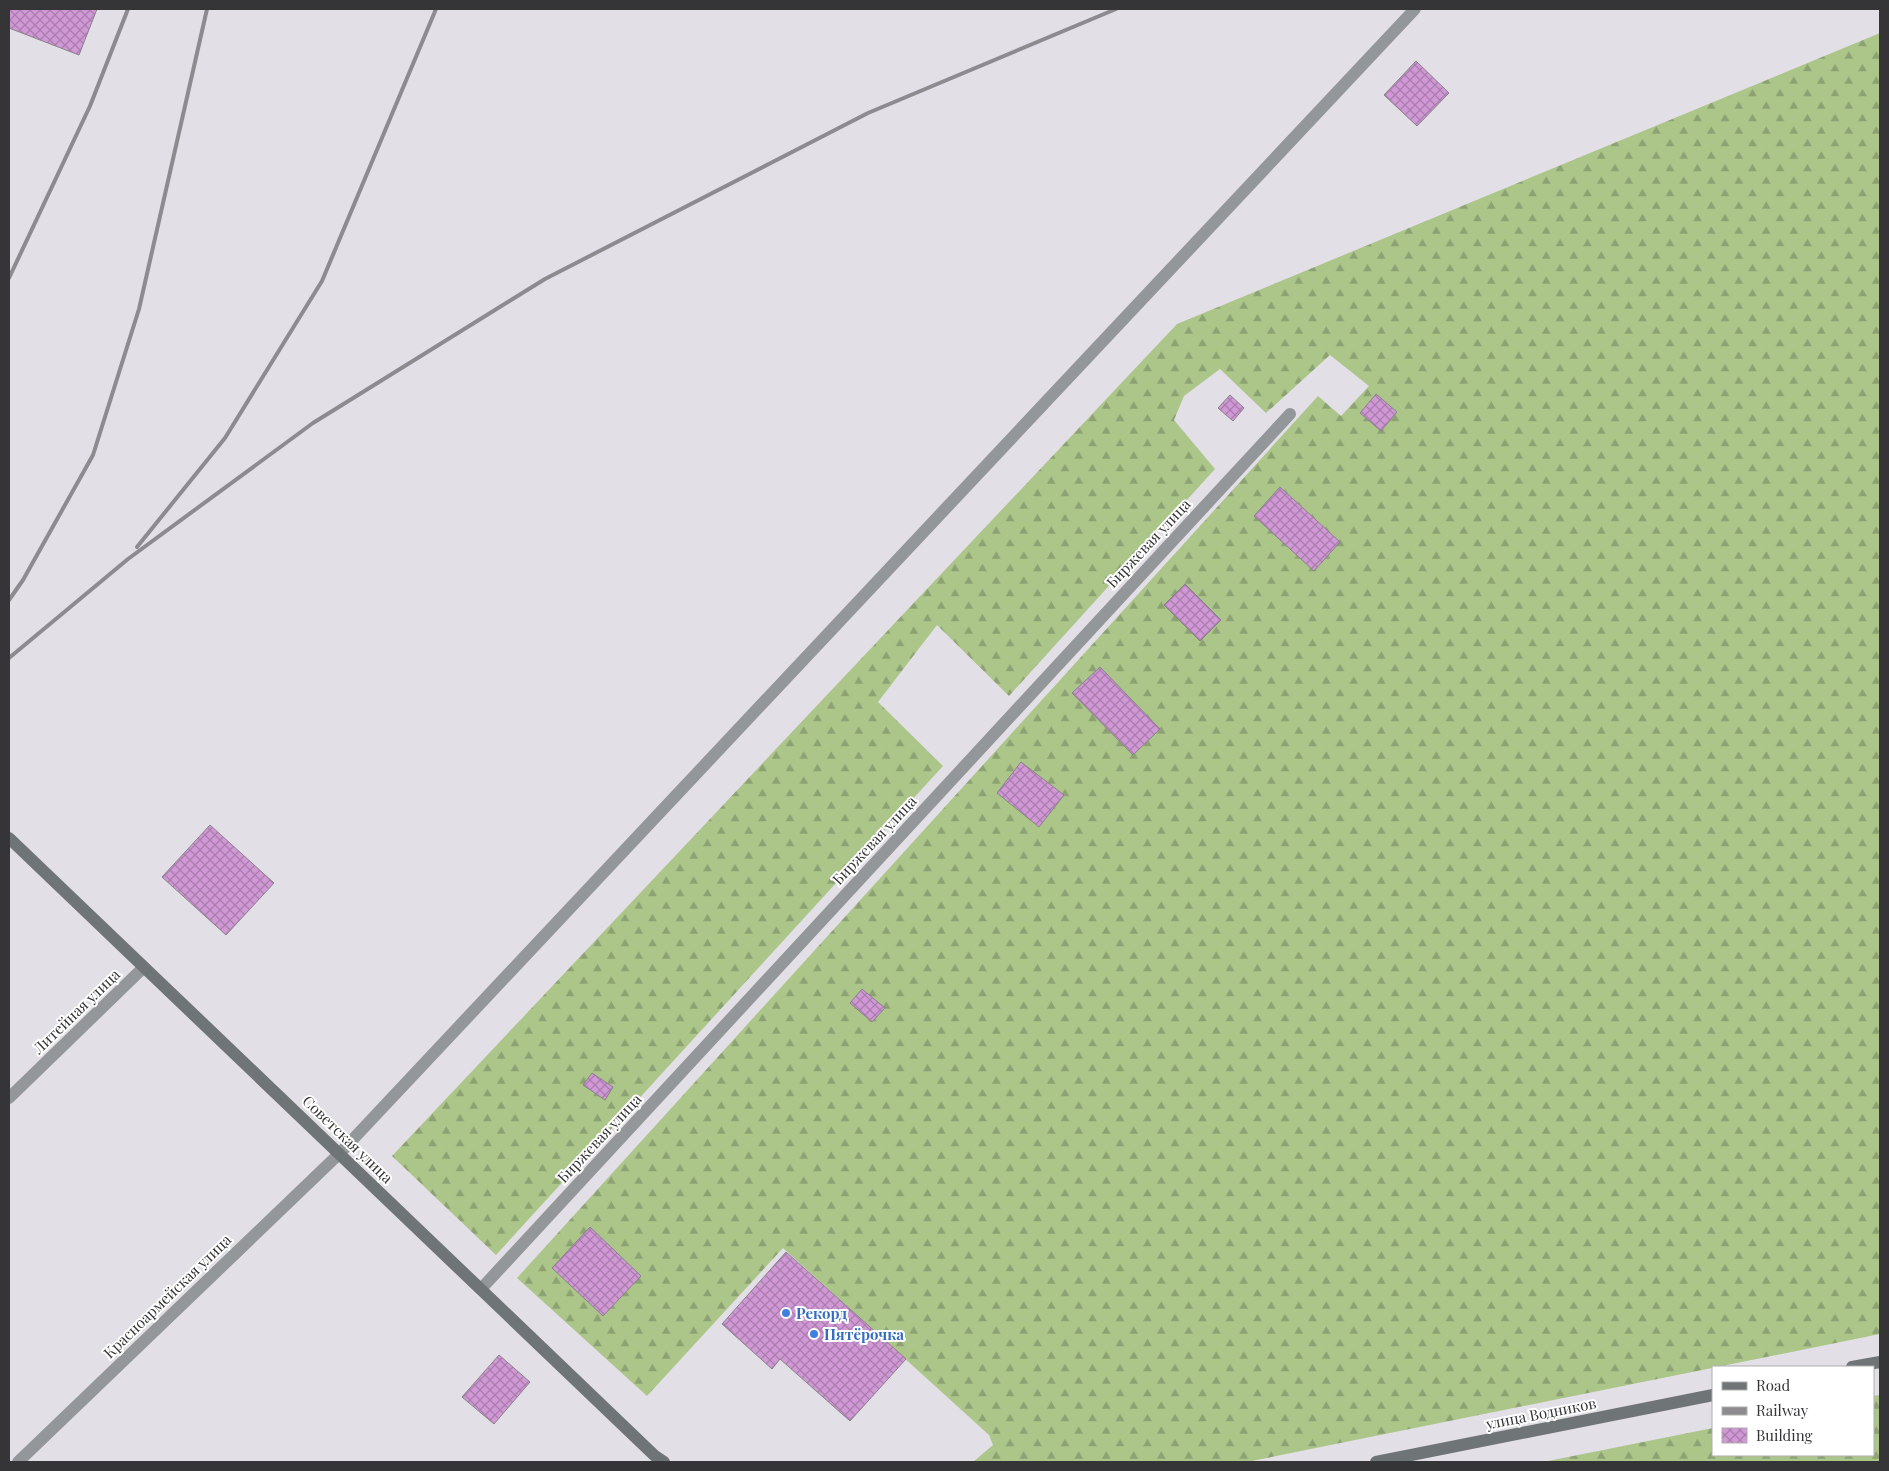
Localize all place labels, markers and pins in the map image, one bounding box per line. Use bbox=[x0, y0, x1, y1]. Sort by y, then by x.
place label: Рекорд bbox=[796, 1303, 847, 1323]
marker: Рекорд bbox=[780, 1307, 792, 1319]
place label: Пятёрочка bbox=[824, 1324, 904, 1344]
marker: Пятёрочка bbox=[808, 1328, 820, 1340]

